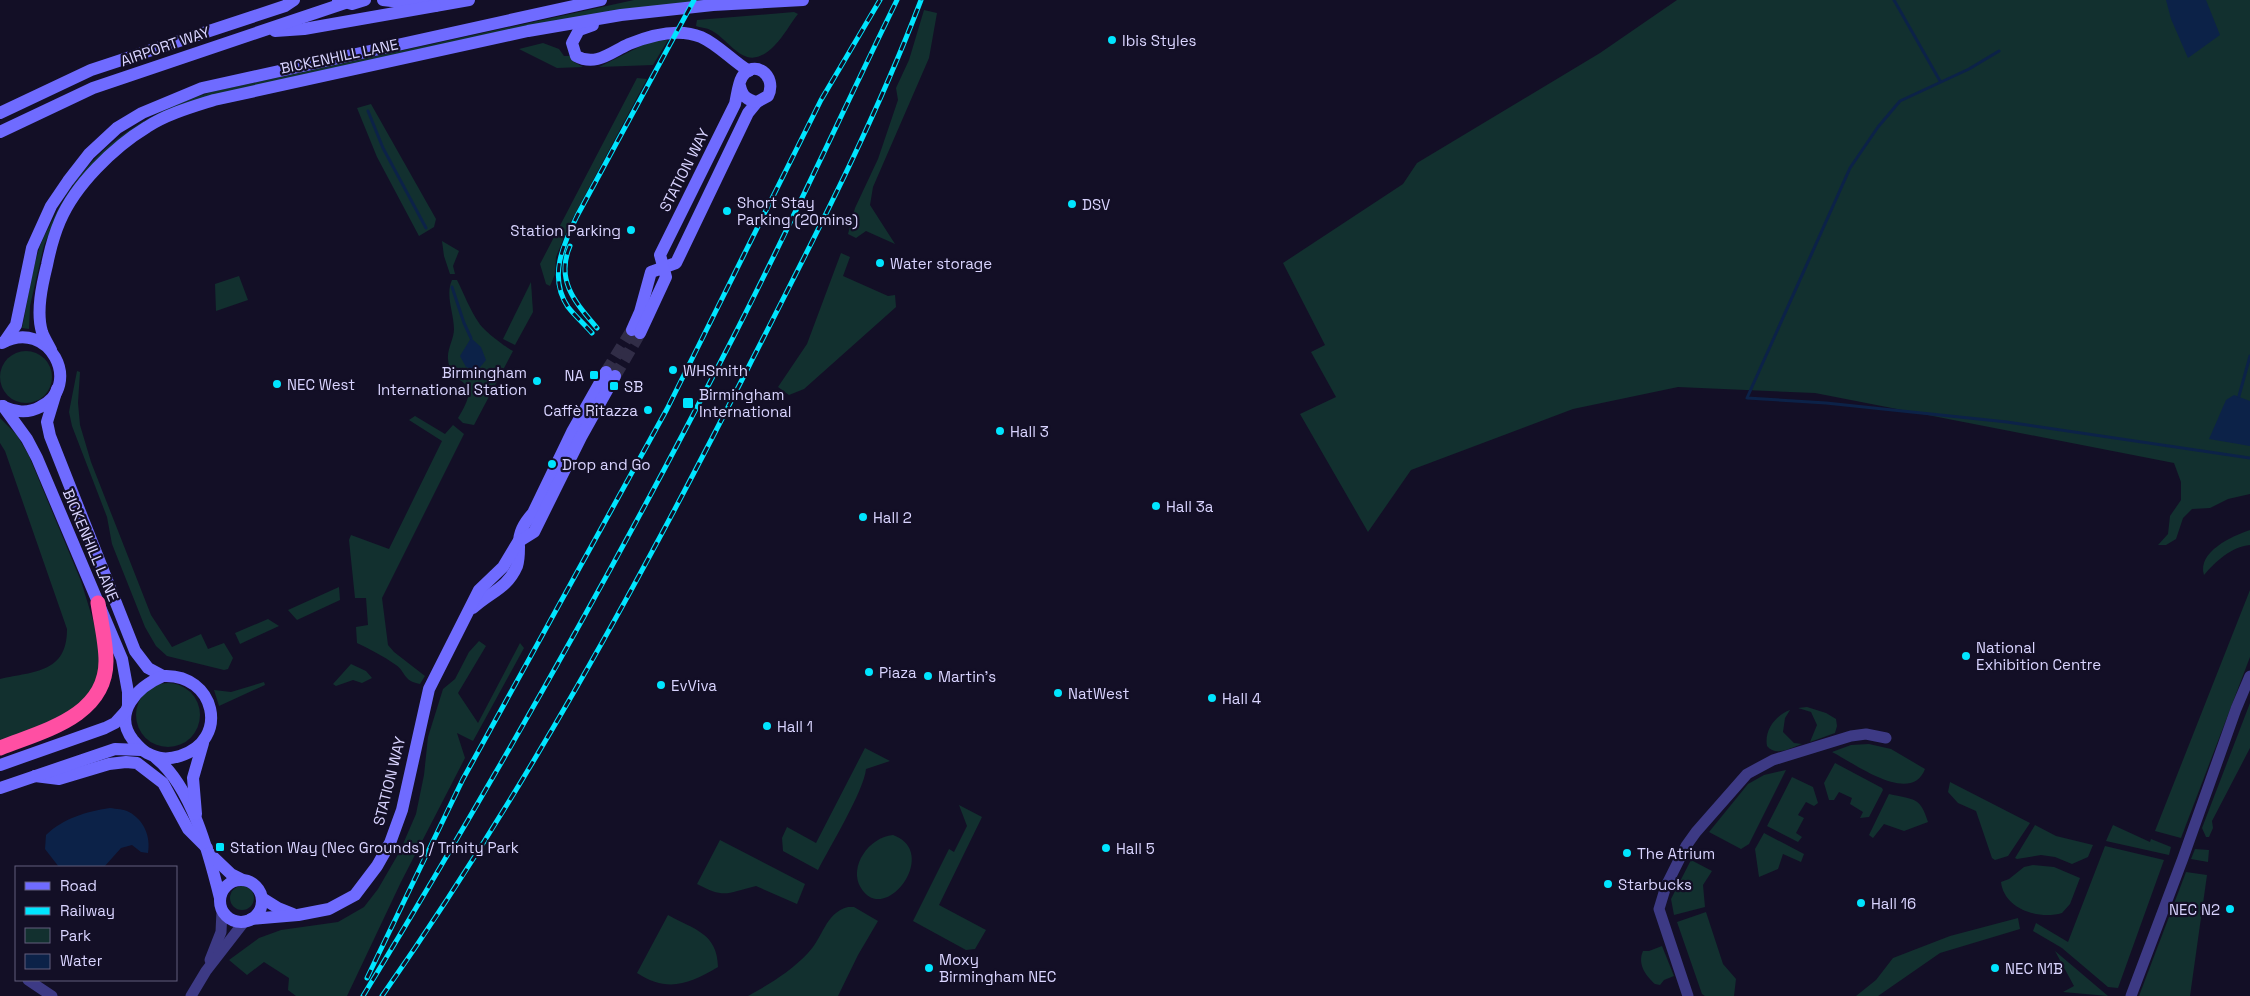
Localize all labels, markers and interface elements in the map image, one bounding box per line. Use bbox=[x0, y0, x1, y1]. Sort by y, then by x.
street label: AIRPORT WAY bbox=[118, 22, 212, 70]
place label: Ibis Styles bbox=[1122, 31, 1197, 50]
street label: BICKENHILL LANE bbox=[278, 34, 400, 78]
marker: Ibis Styles bbox=[1106, 34, 1118, 46]
street label: STATION WAY bbox=[655, 125, 713, 215]
place label: Short Stay Parking (20mins) bbox=[737, 193, 858, 230]
place label: DSV bbox=[1082, 195, 1110, 214]
marker: DSV bbox=[1066, 198, 1078, 210]
marker: Short Stay Parking (20mins) bbox=[721, 205, 733, 217]
place label: Station Parking bbox=[510, 221, 621, 240]
marker: Station Parking bbox=[625, 224, 637, 236]
place label: Water storage bbox=[890, 254, 992, 273]
marker: Water storage bbox=[874, 257, 886, 269]
place label: WHSmith bbox=[683, 361, 748, 380]
place label: Birmingham International Station bbox=[377, 363, 527, 399]
marker: WHSmith bbox=[667, 364, 679, 376]
place label: NA bbox=[565, 366, 585, 385]
marker: NA bbox=[588, 369, 600, 381]
place label: NEC West bbox=[287, 375, 355, 394]
marker: Birmingham International Station bbox=[531, 375, 543, 387]
place label: SB bbox=[624, 377, 643, 396]
marker: NEC West bbox=[271, 378, 283, 390]
marker: SB bbox=[608, 380, 620, 392]
place label: Birmingham International bbox=[699, 385, 792, 421]
marker: Birmingham International bbox=[681, 396, 695, 410]
place label: Caffè Ritazza bbox=[544, 401, 638, 420]
marker: Caffè Ritazza bbox=[642, 404, 654, 416]
place label: Hall 3 bbox=[1010, 422, 1049, 441]
marker: Hall 3 bbox=[994, 425, 1006, 437]
place label: Drop and Go bbox=[562, 455, 651, 474]
marker: Drop and Go bbox=[546, 458, 558, 470]
street label: BICKENHILL LANE bbox=[59, 486, 123, 604]
place label: Hall 3a bbox=[1166, 497, 1214, 516]
marker: Hall 3a bbox=[1150, 500, 1162, 512]
place label: Hall 2 bbox=[873, 508, 912, 527]
marker: Hall 2 bbox=[857, 511, 869, 523]
place label: National Exhibition Centre bbox=[1976, 638, 2101, 674]
marker: National Exhibition Centre bbox=[1960, 650, 1972, 662]
place label: Piaza bbox=[879, 663, 917, 682]
marker: Piaza bbox=[863, 666, 875, 678]
place label: Martin's bbox=[938, 667, 996, 686]
marker: Martin's bbox=[922, 670, 934, 682]
place label: EvViva bbox=[671, 676, 717, 695]
marker: EvViva bbox=[655, 679, 667, 691]
place label: NatWest bbox=[1068, 684, 1130, 703]
marker: NatWest bbox=[1052, 687, 1064, 699]
place label: Hall 4 bbox=[1222, 689, 1261, 708]
marker: Hall 4 bbox=[1206, 692, 1218, 704]
place label: Hall 1 bbox=[777, 717, 813, 736]
marker: Hall 1 bbox=[761, 720, 773, 732]
street label: STATION WAY bbox=[369, 734, 409, 828]
place label: Station Way (Nec Grounds) / Trinity Park bbox=[230, 838, 519, 858]
place label: Hall 5 bbox=[1116, 839, 1155, 858]
marker: Station Way (Nec Grounds) / Trinity Park bbox=[214, 841, 226, 853]
marker: Hall 5 bbox=[1100, 842, 1112, 854]
place label: The Atrium bbox=[1637, 844, 1715, 863]
marker: The Atrium bbox=[1621, 847, 1633, 859]
legend bbox=[15, 866, 178, 981]
place label: Starbucks bbox=[1618, 875, 1692, 894]
text: Road bbox=[60, 876, 97, 895]
marker: Starbucks bbox=[1602, 878, 1614, 890]
place label: Hall 16 bbox=[1871, 894, 1916, 913]
marker: Hall 16 bbox=[1855, 897, 1867, 909]
place label: NEC N2 bbox=[2169, 900, 2220, 919]
text: Railway bbox=[60, 901, 115, 920]
marker: NEC N2 bbox=[2224, 903, 2236, 915]
text: Park bbox=[60, 926, 91, 945]
place label: Moxy Birmingham NEC bbox=[939, 950, 1056, 986]
text: Water bbox=[60, 951, 103, 970]
place label: NEC N1B bbox=[2005, 959, 2063, 978]
marker: Moxy Birmingham NEC bbox=[923, 962, 935, 974]
marker: NEC N1B bbox=[1989, 962, 2001, 974]

